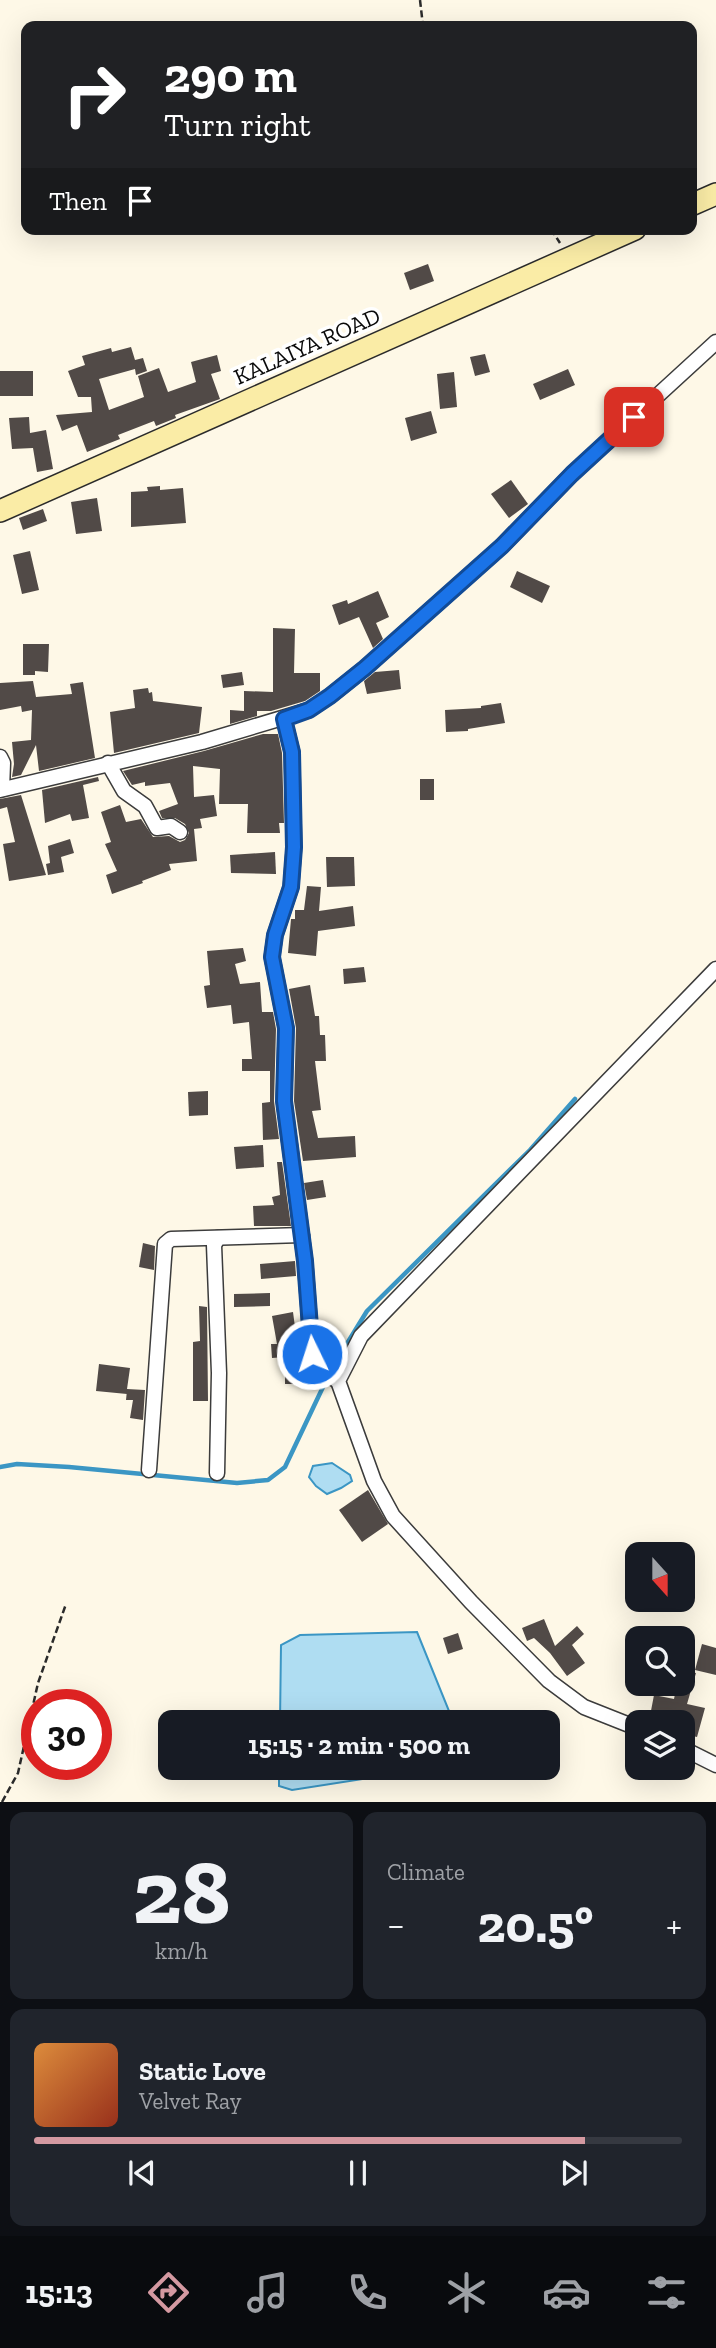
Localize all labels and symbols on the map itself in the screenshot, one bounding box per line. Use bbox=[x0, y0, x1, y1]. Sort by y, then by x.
street label: KALAIYA ROAD bbox=[229, 301, 385, 391]
pin bbox=[604, 387, 664, 447]
position arrow bbox=[275, 1317, 349, 1391]
north arrow bbox=[625, 1542, 695, 1612]
speed limit sign: 30 bbox=[21, 1689, 112, 1780]

